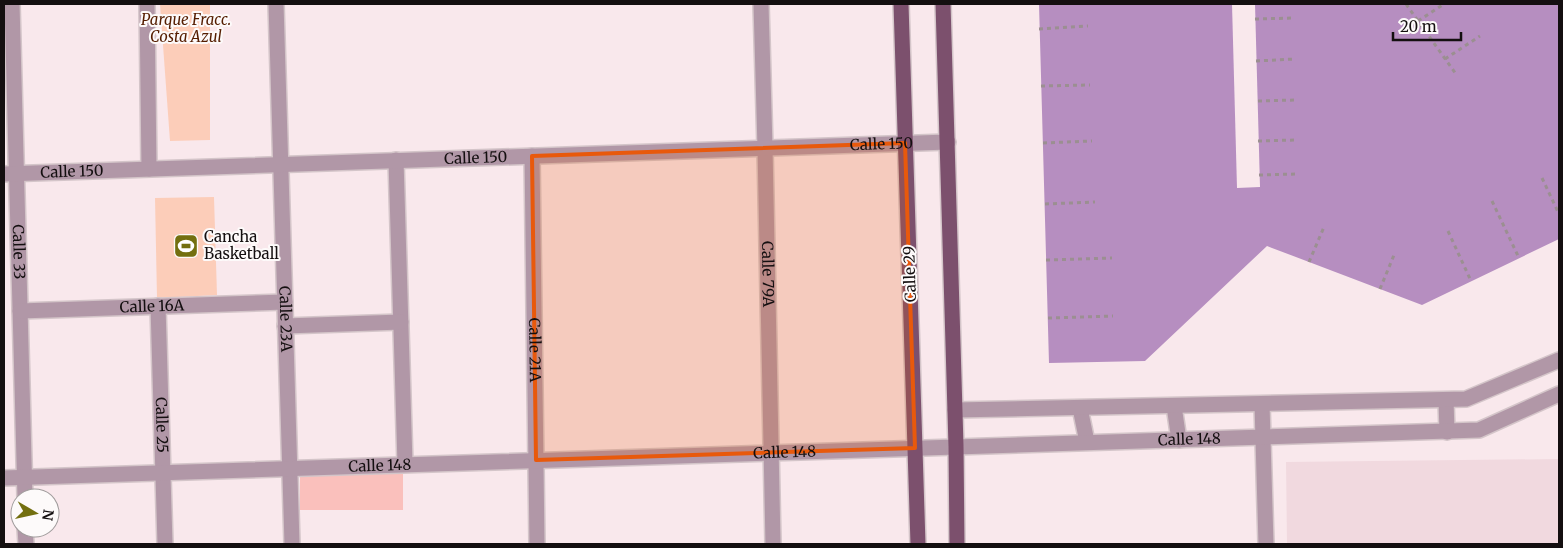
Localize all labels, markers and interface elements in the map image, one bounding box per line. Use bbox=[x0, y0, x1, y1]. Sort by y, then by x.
park label: Parque Fracc. Costa Azul bbox=[141, 10, 231, 46]
scale bar bbox=[1393, 10, 1460, 42]
text: 20 m bbox=[1400, 17, 1437, 36]
street label: Calle 150 bbox=[850, 133, 913, 154]
street label: Calle 150 bbox=[444, 147, 508, 168]
street label: Calle 150 bbox=[40, 161, 104, 182]
street label: Calle 33 bbox=[9, 224, 29, 280]
place label: Cancha Basketball bbox=[204, 227, 279, 263]
sports icon: Cancha Basketball bbox=[173, 233, 199, 259]
street label: Calle 79A bbox=[758, 241, 778, 307]
street label: Calle 29 bbox=[899, 246, 920, 303]
street label: Calle 23A bbox=[275, 286, 296, 353]
street label: Calle 16A bbox=[119, 295, 185, 317]
street label: Calle 21A bbox=[525, 317, 545, 383]
street label: Calle 25 bbox=[152, 397, 172, 453]
street label: Calle 148 bbox=[1158, 428, 1221, 449]
street label: Calle 148 bbox=[753, 442, 816, 463]
street label: Calle 148 bbox=[348, 455, 412, 476]
north arrow bbox=[10, 488, 60, 538]
text: N bbox=[38, 508, 58, 522]

